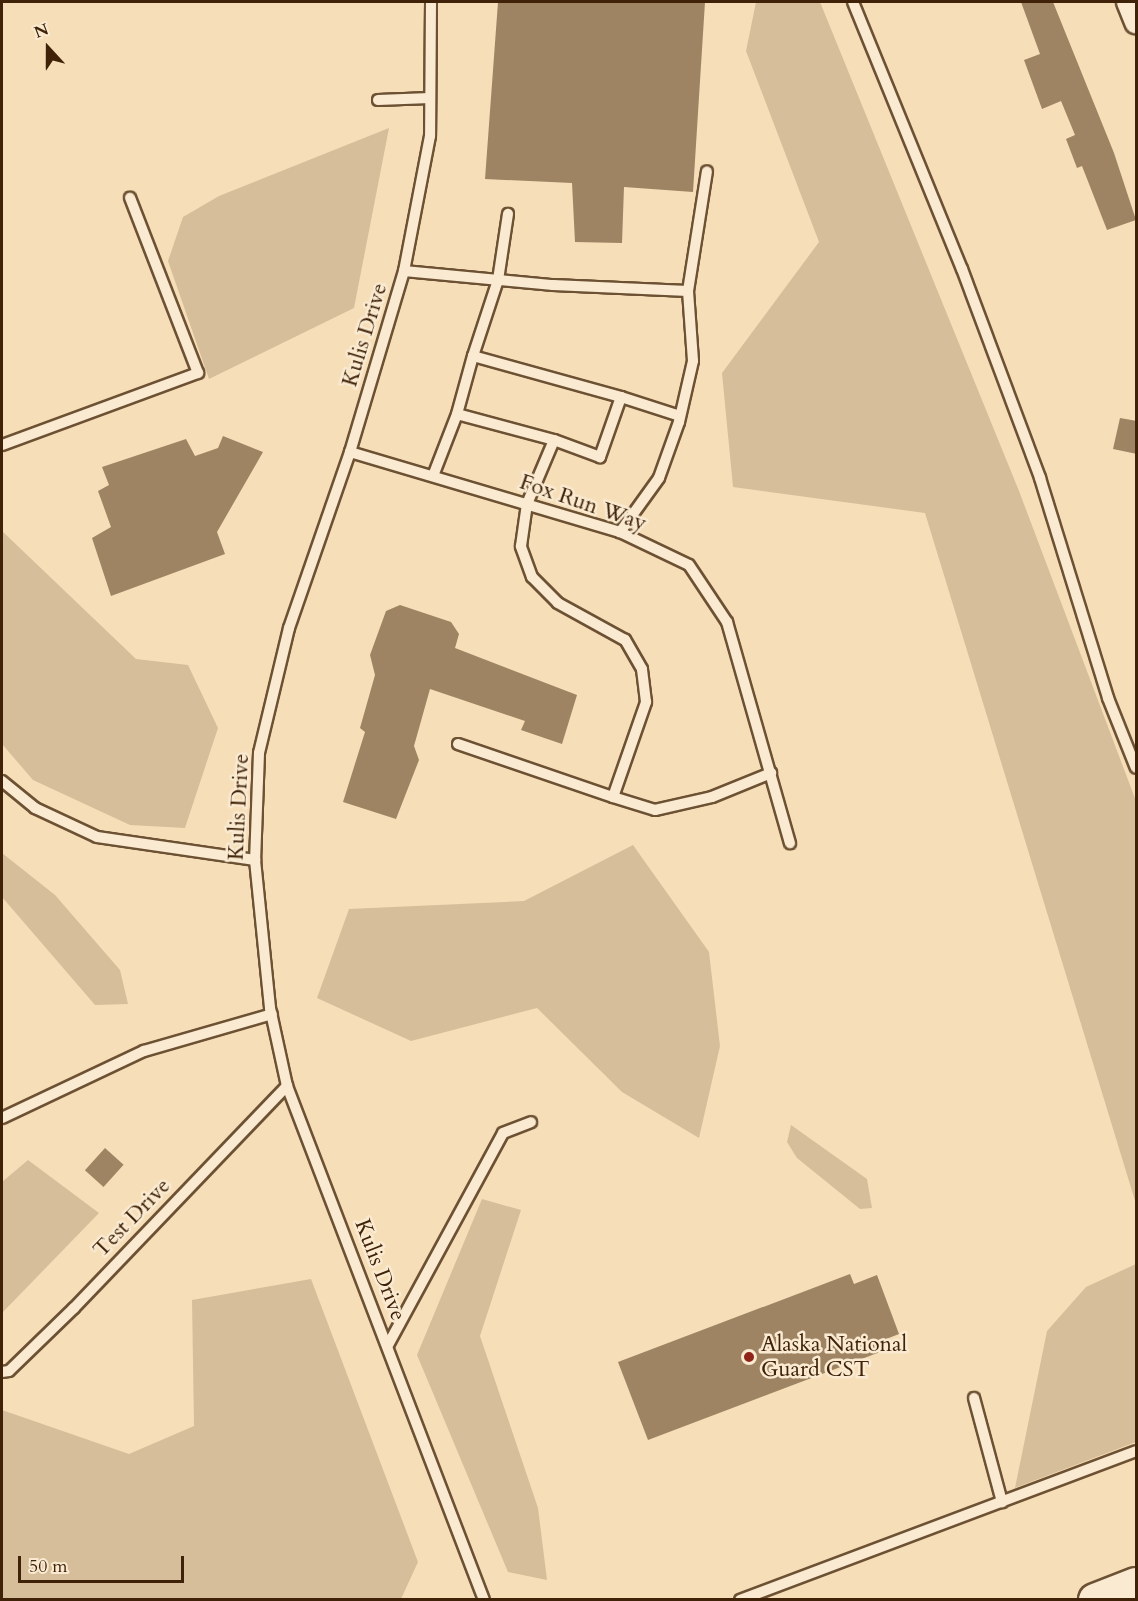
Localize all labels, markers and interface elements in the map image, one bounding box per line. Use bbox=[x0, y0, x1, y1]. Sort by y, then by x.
north arrow bbox=[18, 18, 78, 78]
text: N bbox=[31, 18, 52, 44]
street label: Kulis Drive bbox=[337, 280, 393, 390]
street label: Fox Run Way bbox=[516, 469, 650, 537]
street label: Kulis Drive bbox=[223, 753, 255, 861]
street label: Test Drive bbox=[88, 1173, 176, 1263]
street label: Kulis Drive bbox=[349, 1215, 411, 1325]
place label: Alaska National Guard CST bbox=[761, 1331, 907, 1382]
marker: Alaska National Guard CST bbox=[742, 1350, 756, 1364]
scale bar bbox=[21, 1544, 188, 1582]
text: 50 m bbox=[29, 1554, 68, 1579]

